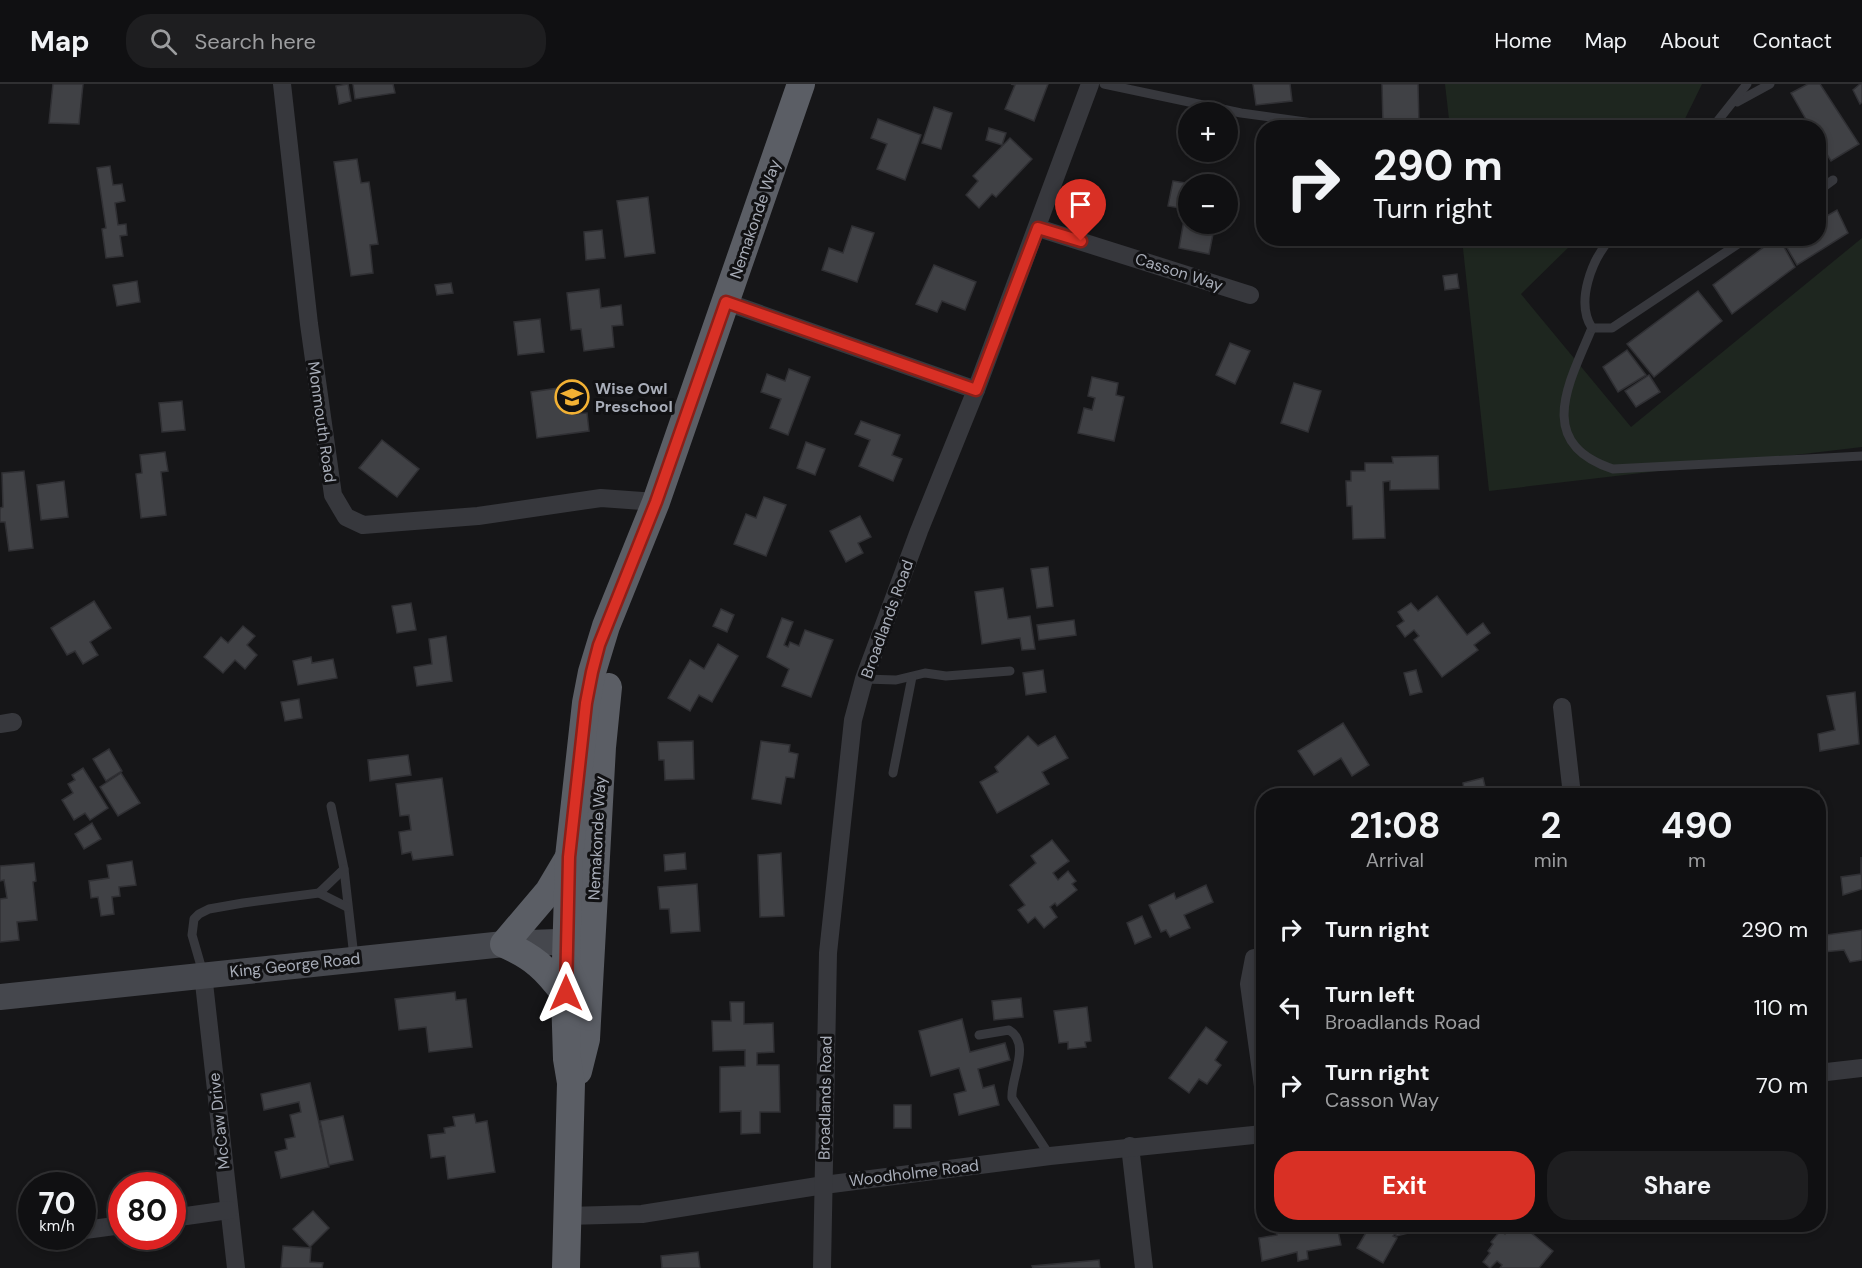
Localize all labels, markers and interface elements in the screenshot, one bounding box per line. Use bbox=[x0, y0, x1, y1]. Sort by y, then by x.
search box bbox=[126, 14, 546, 68]
text: Map bbox=[30, 23, 90, 60]
icon: search bbox=[147, 25, 180, 58]
text: Search here bbox=[195, 27, 316, 56]
text: Home bbox=[1494, 27, 1552, 55]
text: Map bbox=[1585, 27, 1627, 55]
text: About bbox=[1660, 27, 1720, 55]
text: Contact bbox=[1753, 27, 1832, 55]
map controls bbox=[1178, 102, 1238, 234]
button: + bbox=[1178, 102, 1238, 162]
text: 290 m bbox=[1373, 138, 1503, 193]
icon: right bbox=[1274, 144, 1352, 222]
street label: Nemakonde Way bbox=[725, 157, 785, 281]
button: − bbox=[1178, 174, 1238, 234]
pin bbox=[1055, 179, 1106, 241]
icon: arrive bbox=[1064, 188, 1097, 221]
text: Turn right bbox=[1373, 191, 1493, 226]
street label: Casson Way bbox=[1132, 248, 1226, 296]
street label: Monmouth Road bbox=[303, 360, 341, 484]
place label: Wise Owl Preschool bbox=[595, 378, 673, 417]
school or university icon: Wise Owl Preschool bbox=[554, 379, 590, 415]
street label: Broadlands Road bbox=[856, 557, 918, 681]
street label: Nemakonde Way bbox=[583, 775, 611, 901]
text: 21:08 bbox=[1349, 802, 1440, 849]
text: 2 bbox=[1540, 802, 1561, 849]
text: 490 bbox=[1661, 802, 1733, 849]
text: Arrival bbox=[1366, 847, 1424, 873]
text: min bbox=[1534, 847, 1568, 873]
text: m bbox=[1688, 847, 1706, 873]
icon: right bbox=[1274, 913, 1307, 946]
text: Turn right bbox=[1325, 915, 1430, 944]
text: 290 m bbox=[1741, 915, 1808, 944]
street label: King George Road bbox=[229, 948, 361, 982]
position arrow bbox=[534, 961, 598, 1025]
text: Turn left bbox=[1325, 980, 1415, 1009]
icon: left bbox=[1274, 991, 1307, 1024]
text: 110 m bbox=[1754, 993, 1808, 1022]
text: Broadlands Road bbox=[1325, 1009, 1481, 1035]
street label: Broadlands Road bbox=[813, 1036, 837, 1160]
text: Turn right bbox=[1325, 1058, 1430, 1087]
icon: right bbox=[1274, 1069, 1307, 1102]
text: 70 m bbox=[1756, 1071, 1808, 1100]
street label: McCaw Drive bbox=[203, 1072, 235, 1170]
text: Casson Way bbox=[1325, 1087, 1439, 1113]
button: Exit bbox=[1274, 1151, 1535, 1220]
button: Share bbox=[1547, 1151, 1808, 1220]
street label: Woodholme Road bbox=[848, 1155, 980, 1191]
speed limit sign: 80 bbox=[108, 1172, 186, 1250]
text: 70 bbox=[38, 1184, 76, 1223]
text: km/h bbox=[39, 1216, 75, 1236]

